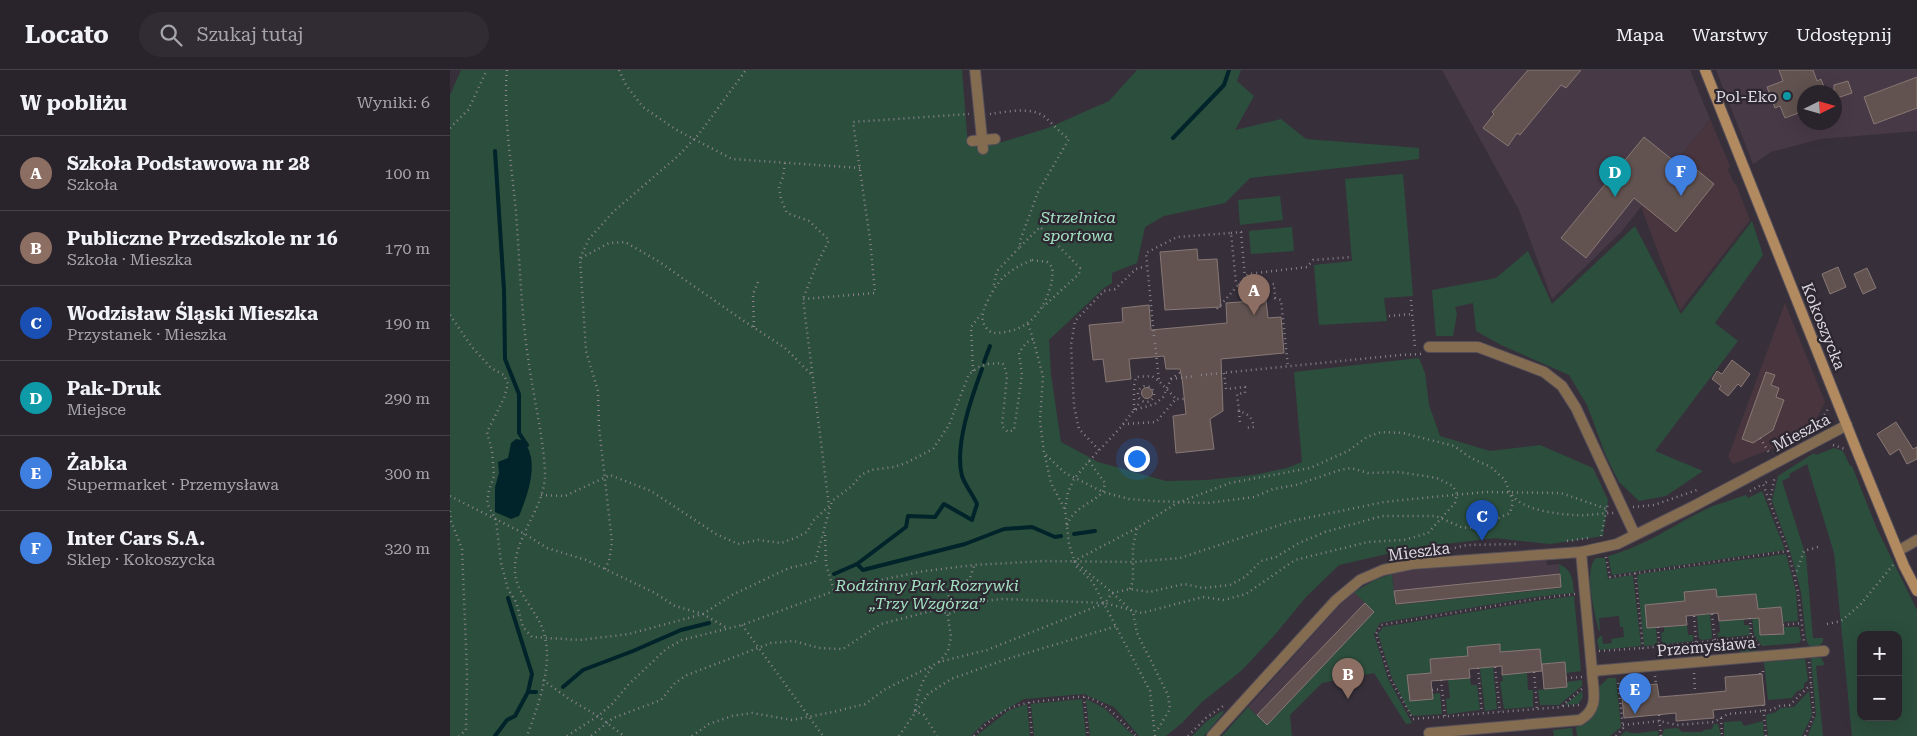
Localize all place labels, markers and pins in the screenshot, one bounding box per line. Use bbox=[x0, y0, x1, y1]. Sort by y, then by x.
place label: Pol-Eko bbox=[1715, 87, 1777, 106]
marker: Pol-Eko bbox=[1781, 90, 1793, 102]
pin: F bbox=[1665, 155, 1697, 196]
pin: D bbox=[1599, 156, 1631, 197]
pin: A bbox=[1238, 274, 1270, 315]
pin: C bbox=[1466, 500, 1498, 541]
pin: B bbox=[1332, 658, 1364, 699]
pin: E bbox=[1619, 673, 1651, 714]

